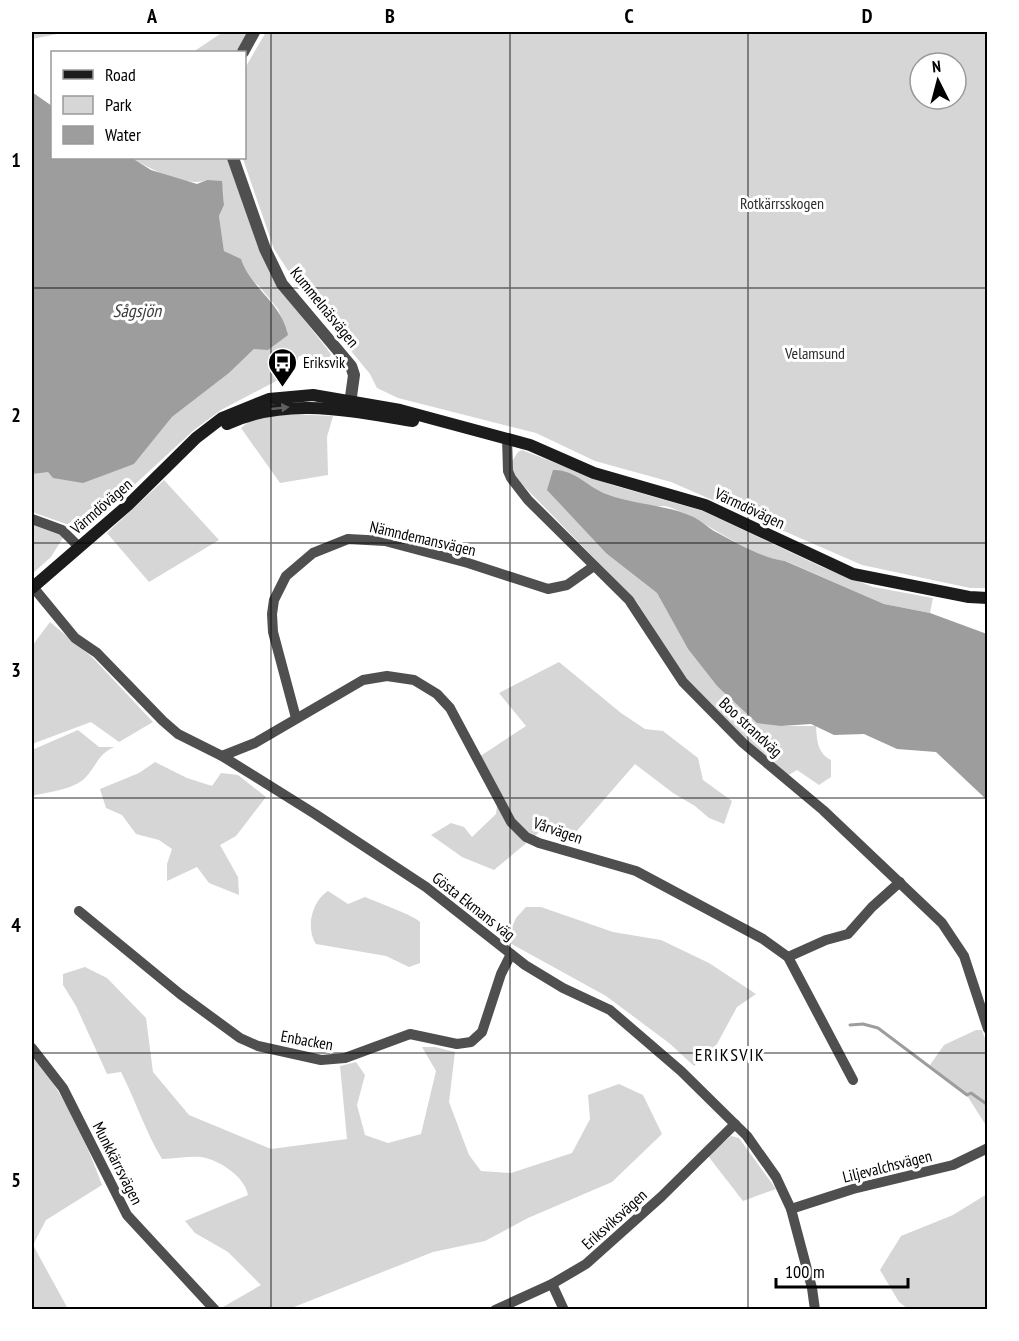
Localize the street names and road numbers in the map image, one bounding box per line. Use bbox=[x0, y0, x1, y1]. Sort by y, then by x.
street label: Kummelnäsvägen bbox=[287, 263, 363, 351]
street label: Värmdövägen bbox=[65, 474, 136, 539]
street label: Värmdövägen bbox=[711, 483, 788, 533]
street label: Nämndemansvägen bbox=[368, 516, 478, 560]
street label: Boo strandväg bbox=[715, 693, 787, 761]
street label: Vårvägen bbox=[530, 812, 585, 848]
street label: Gösta Ekmans väg bbox=[429, 867, 519, 945]
street label: Enbacken bbox=[279, 1026, 335, 1054]
street label: Munkkärrsvägen bbox=[89, 1118, 147, 1208]
street label: Liljevalchsvägen bbox=[840, 1145, 934, 1187]
street label: Eriksviksvägen bbox=[577, 1185, 651, 1253]

